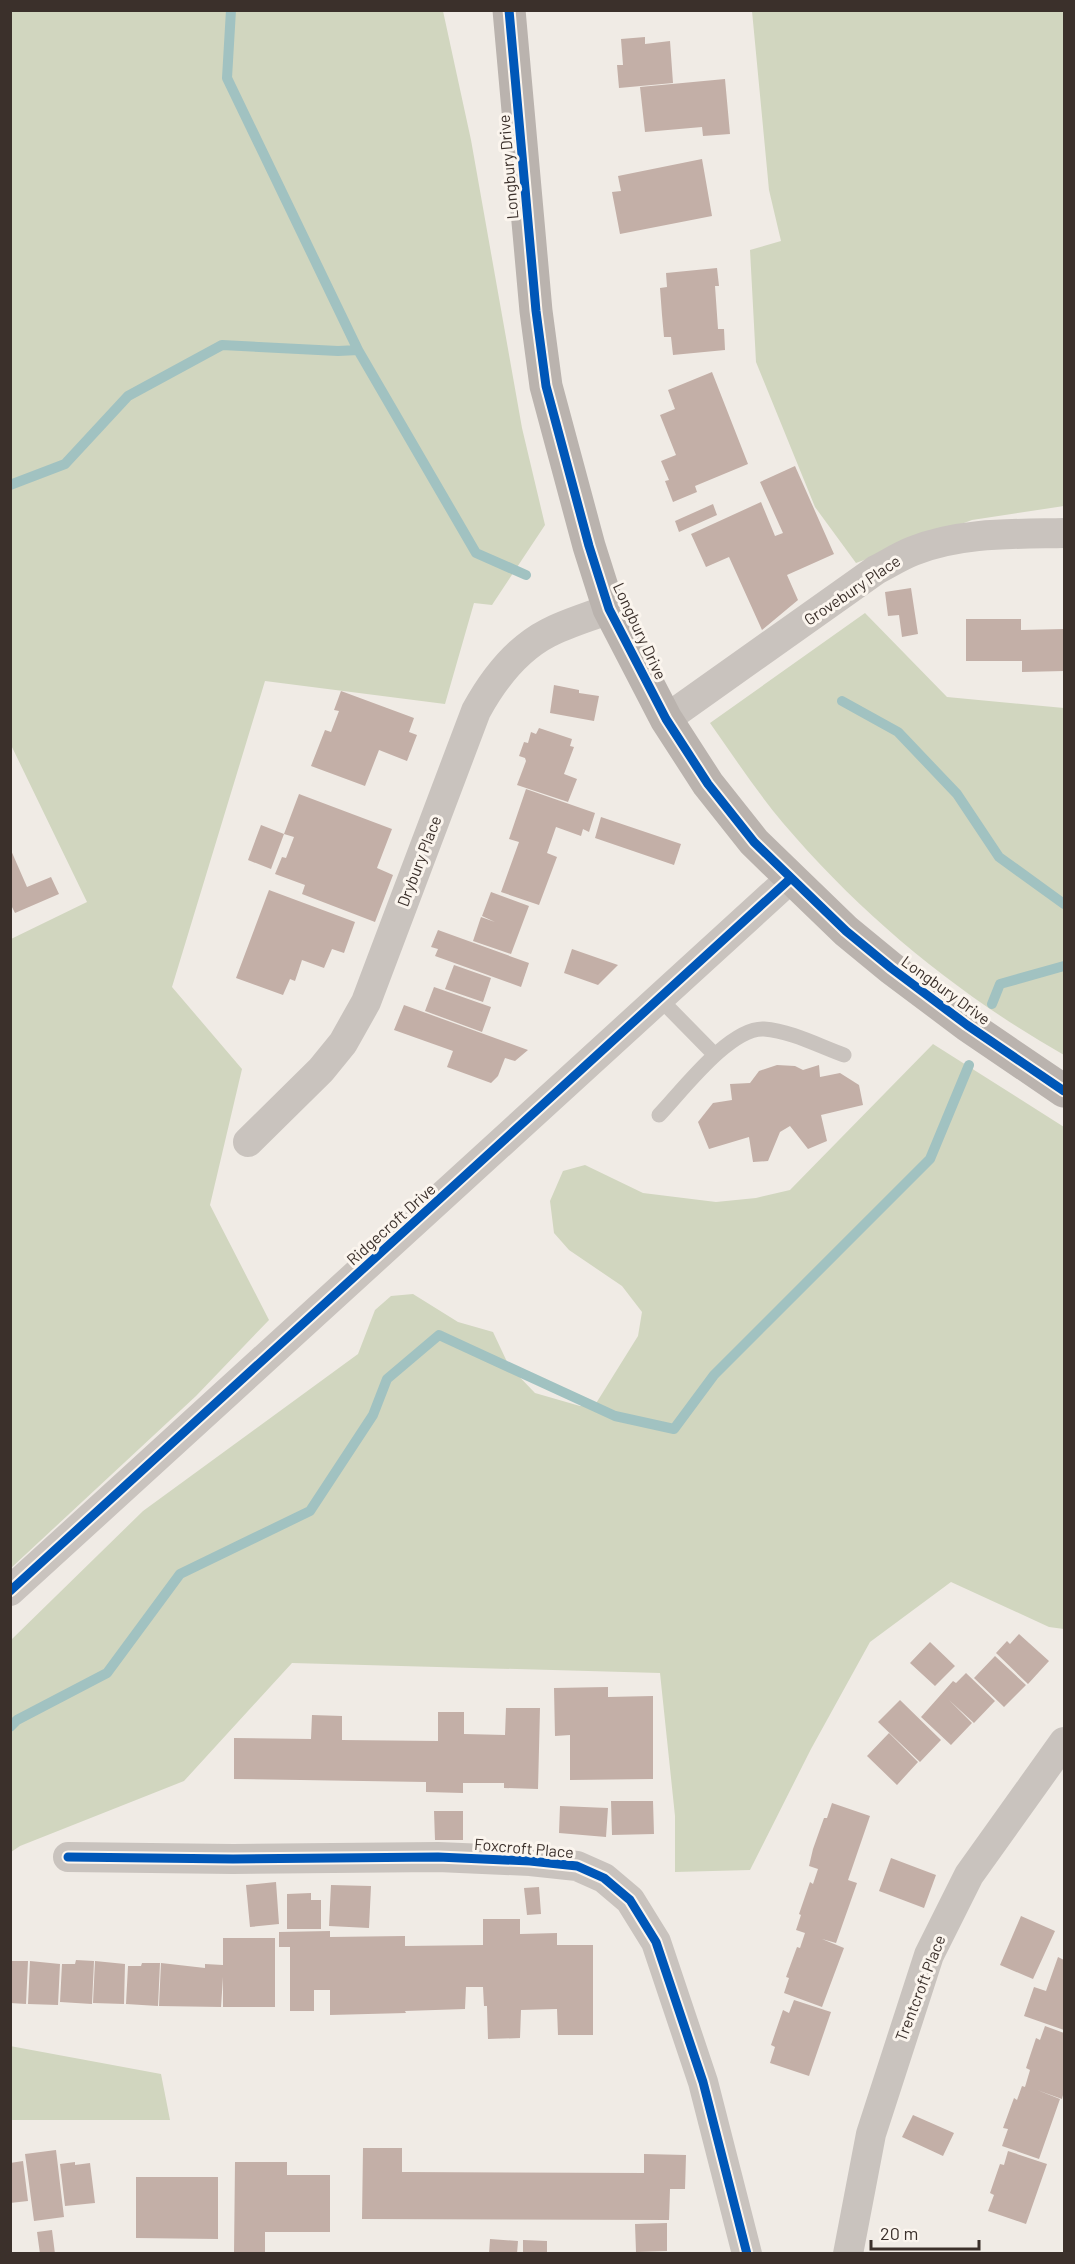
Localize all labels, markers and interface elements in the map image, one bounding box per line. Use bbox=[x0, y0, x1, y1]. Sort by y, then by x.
street label: Longbury Drive bbox=[493, 114, 522, 220]
street label: Grovebury Place bbox=[800, 550, 904, 629]
street label: Longbury Drive bbox=[610, 579, 671, 682]
street label: Drybury Place bbox=[392, 813, 445, 909]
street label: Longbury Drive bbox=[898, 951, 994, 1028]
street label: Ridgecroft Drive bbox=[342, 1179, 439, 1268]
street label: Foxcroft Place bbox=[473, 1834, 575, 1861]
street label: Trentcroft Place bbox=[891, 1932, 949, 2044]
scale bar bbox=[871, 2213, 979, 2251]
text: 20 m bbox=[880, 2222, 918, 2244]

